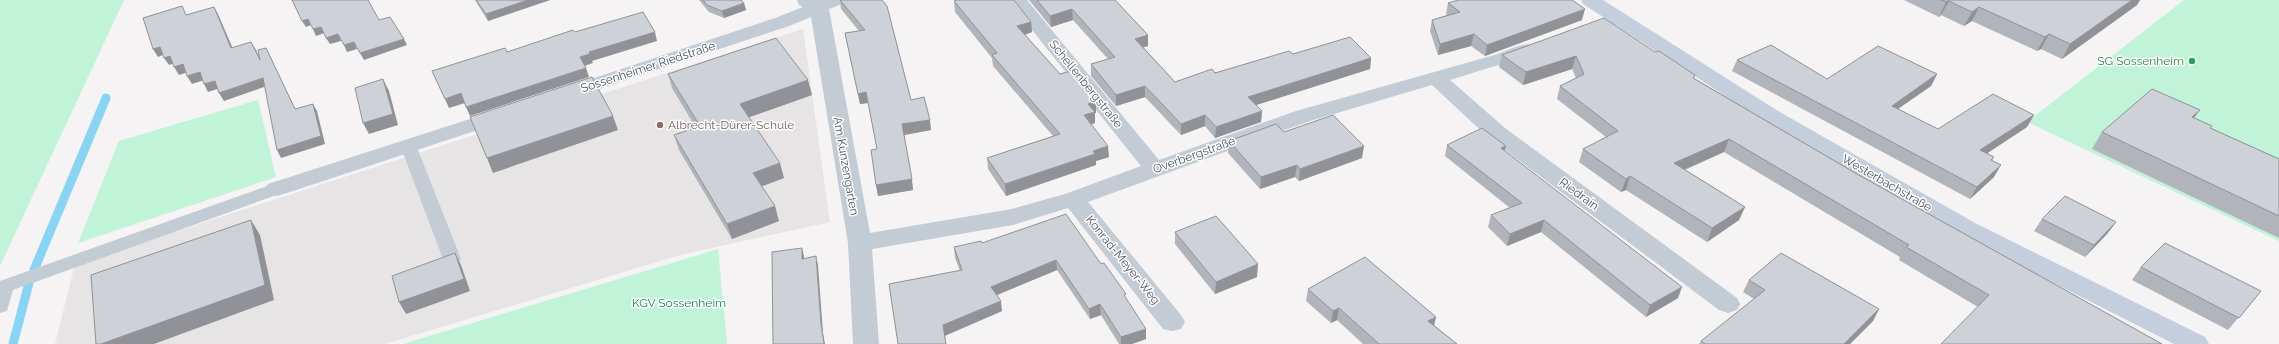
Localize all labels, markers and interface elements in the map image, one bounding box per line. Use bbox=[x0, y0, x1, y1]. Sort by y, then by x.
street label: Schellenbergstraße bbox=[1046, 37, 1126, 131]
street label: Sossenheimer Riedstraße bbox=[579, 39, 717, 95]
place label: SG Sossenheim bbox=[2097, 54, 2184, 68]
marker: SG Sossenheim bbox=[2187, 56, 2197, 66]
street label: Am Kunzengarten bbox=[830, 116, 862, 216]
place label: Albrecht-Dürer-Schule bbox=[668, 118, 794, 132]
marker: Albrecht-Dürer-Schule bbox=[655, 120, 665, 130]
street label: Overbergstraße bbox=[1151, 134, 1237, 176]
street label: Westerbachstraße bbox=[1840, 152, 1934, 214]
street label: Riedrain bbox=[1557, 175, 1601, 213]
street label: Konrad-Meyer-Weg bbox=[1083, 213, 1163, 307]
park label: KGV Sossenheim bbox=[632, 296, 726, 310]

